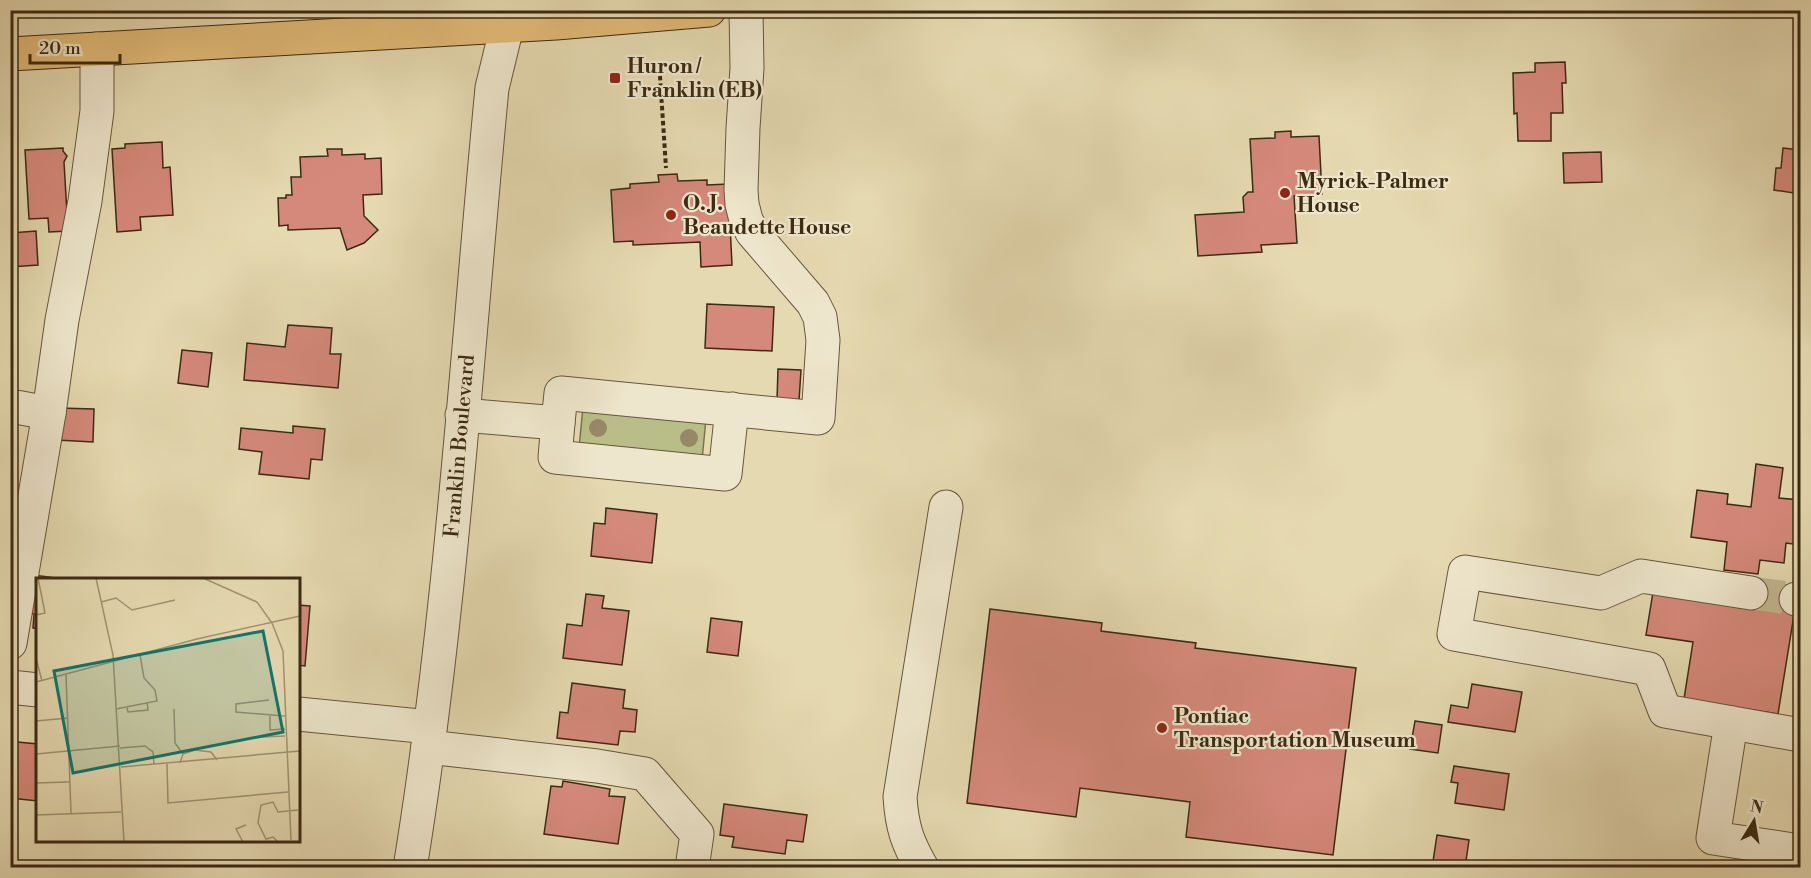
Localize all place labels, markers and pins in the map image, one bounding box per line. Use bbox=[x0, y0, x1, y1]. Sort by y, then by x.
place label: Huron / Franklin (EB) bbox=[627, 54, 762, 104]
marker: Huron / Franklin (EB) bbox=[608, 71, 622, 85]
place label: Myrick-Palmer House bbox=[1297, 169, 1449, 219]
marker: Myrick-Palmer House bbox=[1278, 186, 1292, 200]
place label: O. J. Beaudette House bbox=[683, 191, 851, 241]
marker: O. J. Beaudette House bbox=[664, 208, 678, 222]
place label: Pontiac Transportation Museum bbox=[1174, 704, 1416, 754]
marker: Pontiac Transportation Museum bbox=[1155, 721, 1169, 735]

